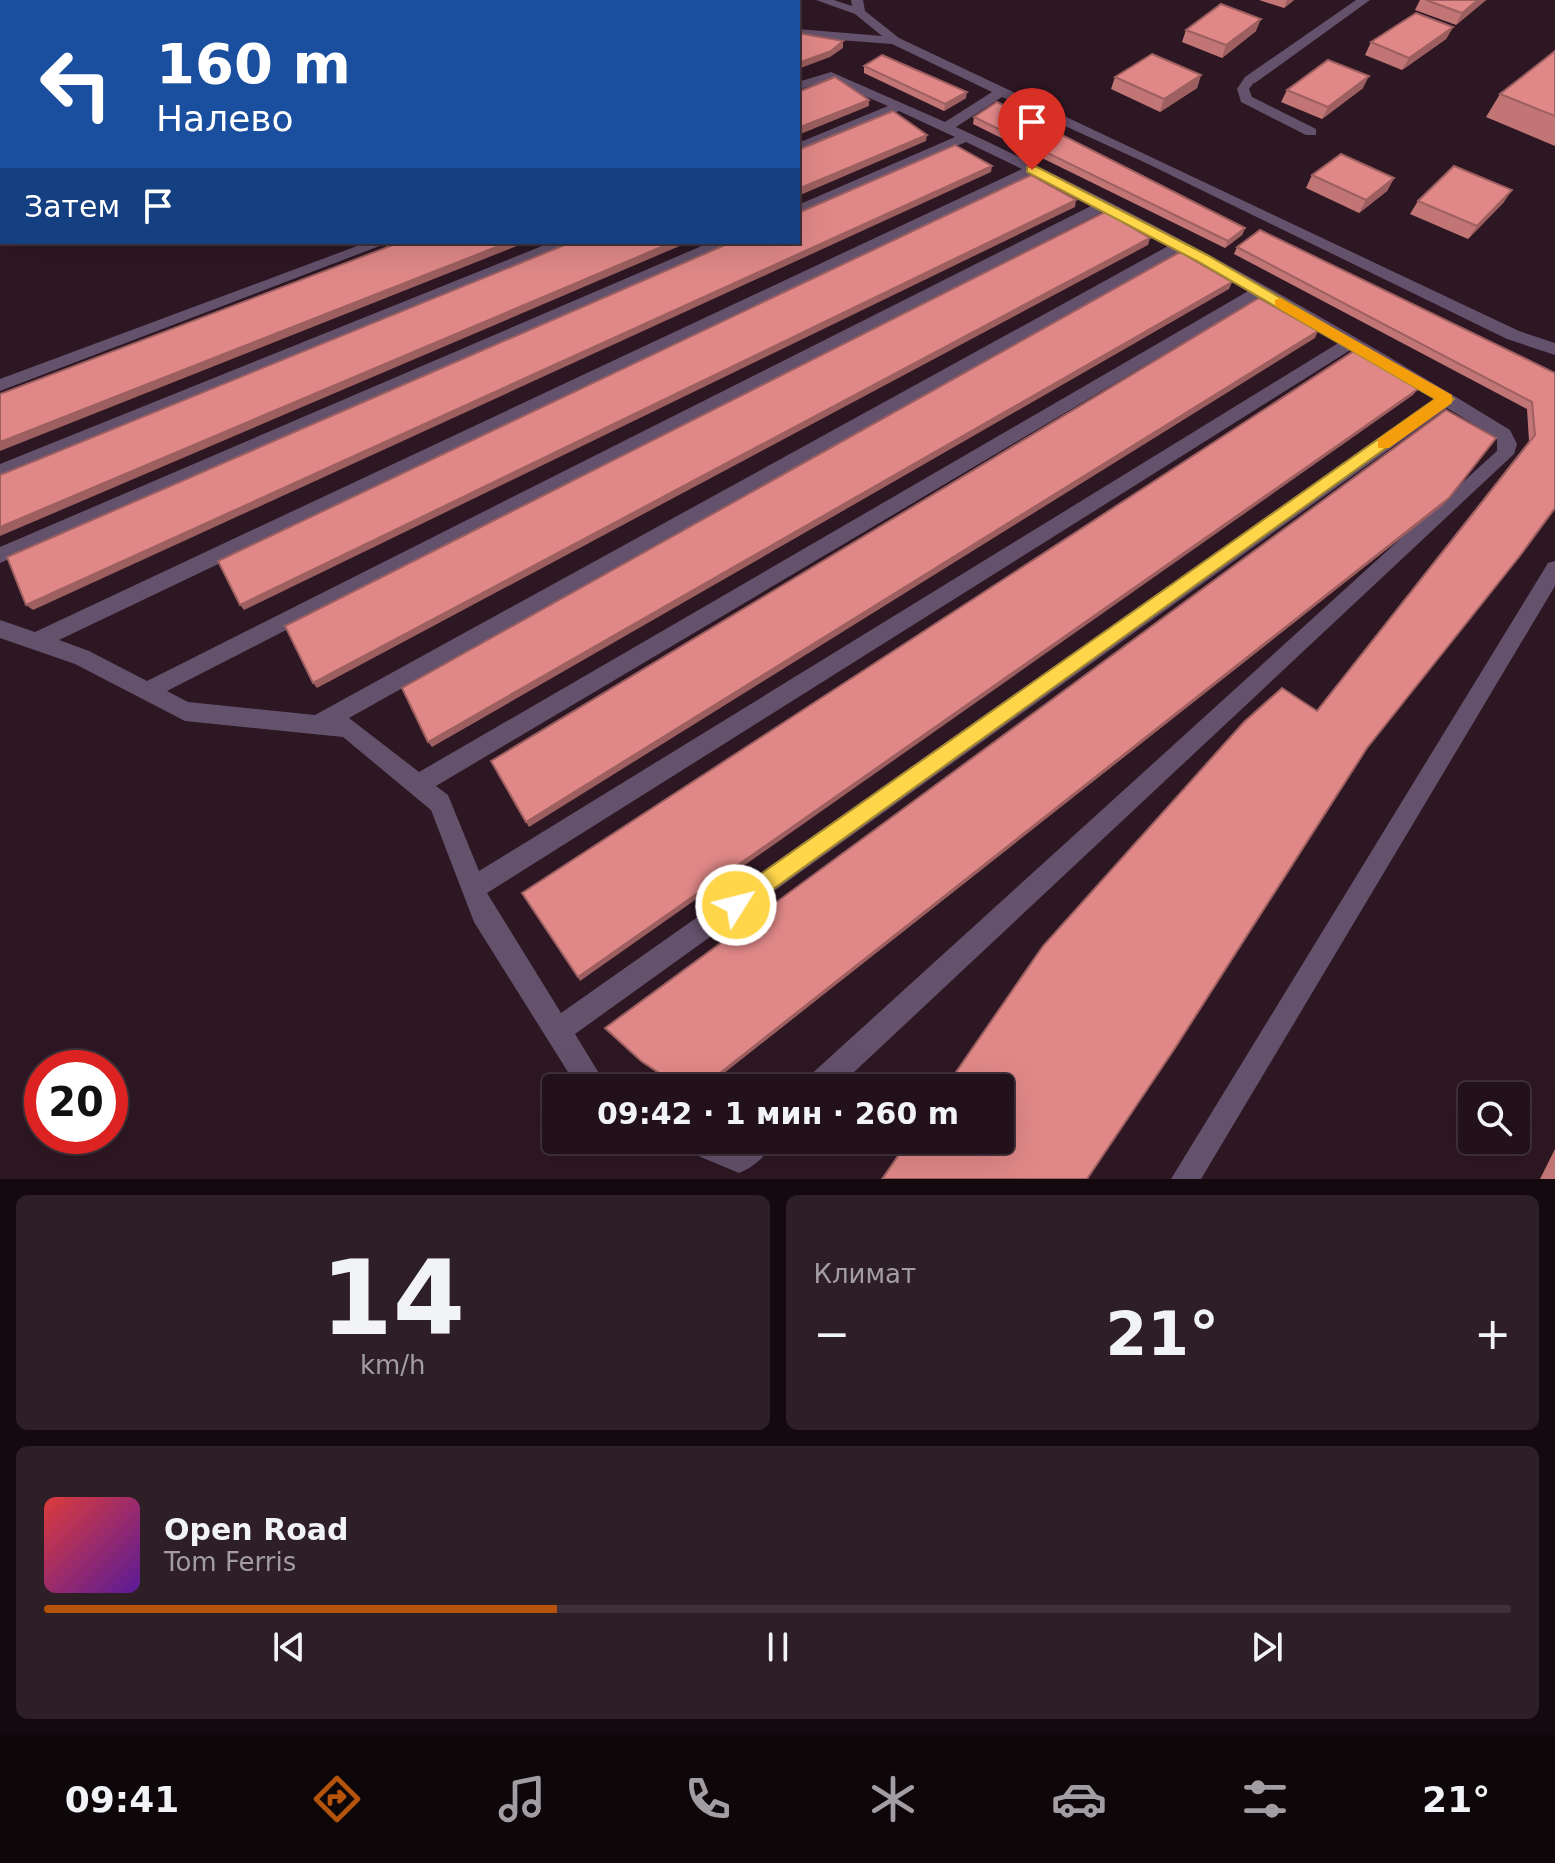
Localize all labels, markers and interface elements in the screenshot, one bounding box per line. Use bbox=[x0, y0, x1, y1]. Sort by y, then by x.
text: 160 m bbox=[156, 31, 351, 96]
icon: left bbox=[24, 32, 128, 136]
pin bbox=[998, 88, 1066, 170]
text: Налево bbox=[156, 98, 294, 139]
icon: arrive bbox=[1010, 100, 1054, 144]
icon: arrive bbox=[136, 184, 180, 228]
text: Затем bbox=[24, 189, 120, 224]
position arrow bbox=[694, 863, 778, 947]
speed limit sign: 20 bbox=[24, 1050, 128, 1154]
map controls bbox=[1458, 1082, 1530, 1154]
button: search bbox=[1458, 1082, 1530, 1154]
text: 09:42 · 1 мин · 260 m bbox=[597, 1096, 959, 1131]
text: 14 bbox=[320, 1237, 465, 1359]
text: Климат bbox=[814, 1259, 916, 1289]
text: 21° bbox=[1106, 1299, 1219, 1369]
text: − bbox=[814, 1308, 850, 1359]
text: + bbox=[1474, 1308, 1511, 1359]
text: km/h bbox=[360, 1350, 426, 1380]
text: Open Road bbox=[164, 1512, 349, 1547]
text: Tom Ferris bbox=[164, 1547, 296, 1577]
icon: previous bbox=[267, 1625, 311, 1669]
icon: pause bbox=[756, 1625, 800, 1669]
icon: next bbox=[1245, 1625, 1289, 1669]
icon: directions bbox=[309, 1771, 365, 1827]
icon: music bbox=[494, 1771, 550, 1827]
icon: phone bbox=[680, 1771, 736, 1827]
icon: climate bbox=[865, 1771, 921, 1827]
icon: car bbox=[1051, 1771, 1107, 1827]
icon: filters bbox=[1237, 1771, 1293, 1827]
text: 09:41 bbox=[65, 1779, 179, 1820]
text: 21° bbox=[1422, 1779, 1490, 1820]

